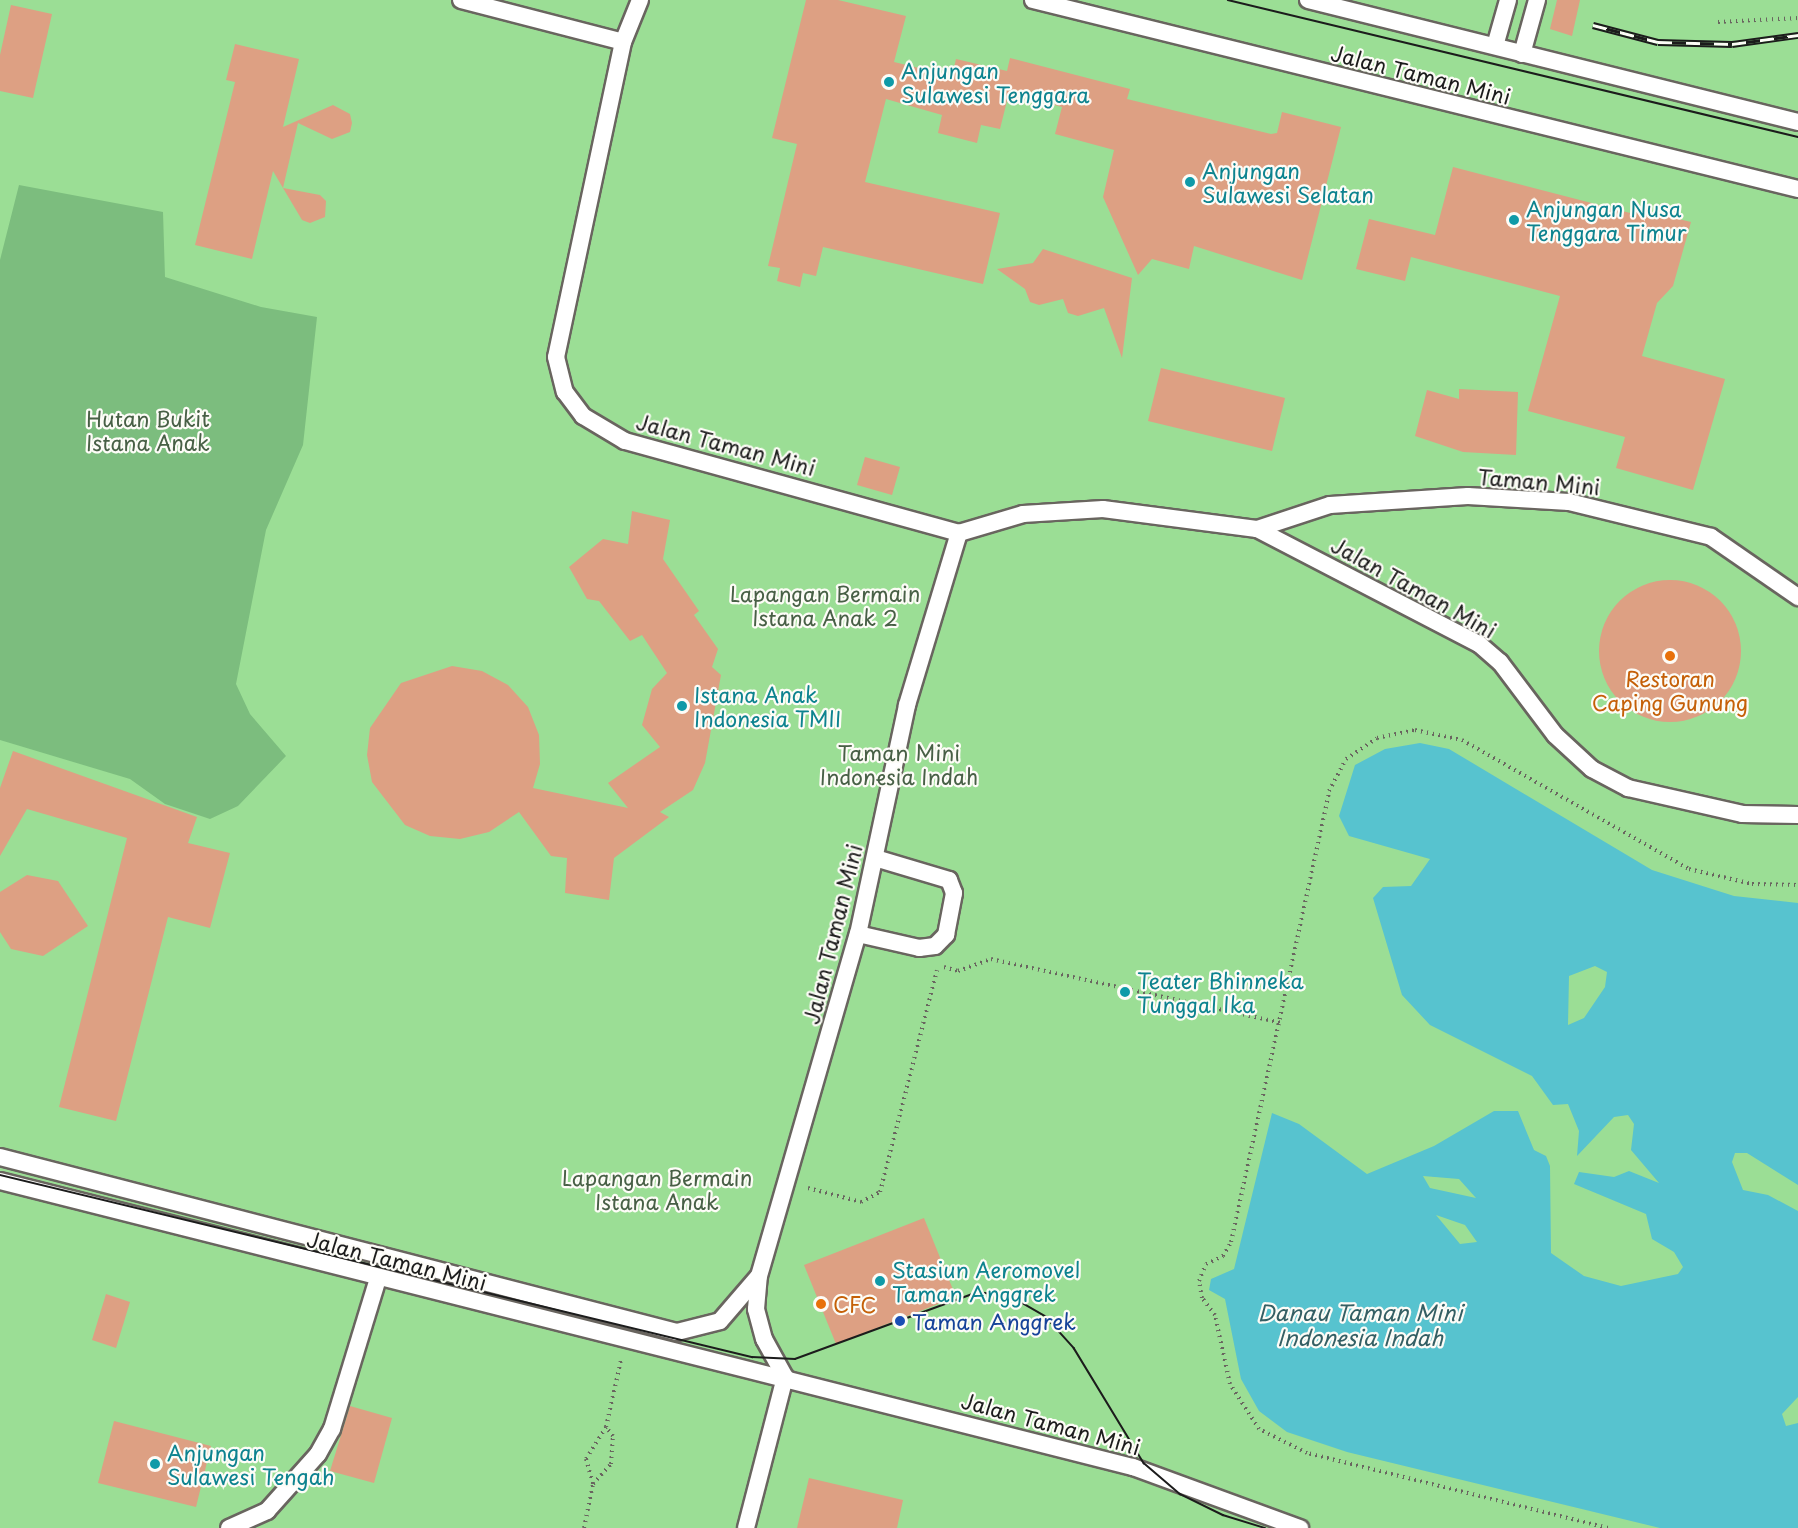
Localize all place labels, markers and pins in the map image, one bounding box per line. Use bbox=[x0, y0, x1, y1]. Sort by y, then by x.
place label: Anjungan Sulawesi Tenggara bbox=[901, 57, 1089, 107]
marker: Anjungan Sulawesi Tenggara bbox=[882, 75, 896, 89]
place label: Anjungan Sulawesi Selatan bbox=[1202, 157, 1373, 207]
marker: Anjungan Sulawesi Selatan bbox=[1183, 175, 1197, 189]
place label: Anjungan Nusa Tenggara Timur bbox=[1526, 195, 1687, 245]
marker: Anjungan Nusa Tenggara Timur bbox=[1507, 213, 1521, 227]
marker: Restoran Caping Gunung bbox=[1663, 649, 1677, 663]
place label: Restoran Caping Gunung bbox=[1591, 665, 1749, 715]
place label: Istana Anak Indonesia TMII bbox=[694, 681, 843, 731]
marker: Istana Anak Indonesia TMII bbox=[675, 699, 689, 713]
place label: Teater Bhinneka Tunggal Ika bbox=[1137, 967, 1304, 1017]
marker: Teater Bhinneka Tunggal Ika bbox=[1118, 985, 1132, 999]
place label: Stasiun Aeromovel Taman Anggrek bbox=[892, 1256, 1078, 1306]
marker: Stasiun Aeromovel Taman Anggrek bbox=[873, 1274, 887, 1288]
place label: CFC bbox=[833, 1291, 877, 1317]
marker: CFC bbox=[814, 1297, 828, 1311]
place label: Taman Anggrek bbox=[912, 1308, 1076, 1334]
marker: Taman Anggrek bbox=[893, 1314, 907, 1328]
place label: Anjungan Sulawesi Tengah bbox=[167, 1439, 335, 1489]
marker: Anjungan Sulawesi Tengah bbox=[148, 1457, 162, 1471]

